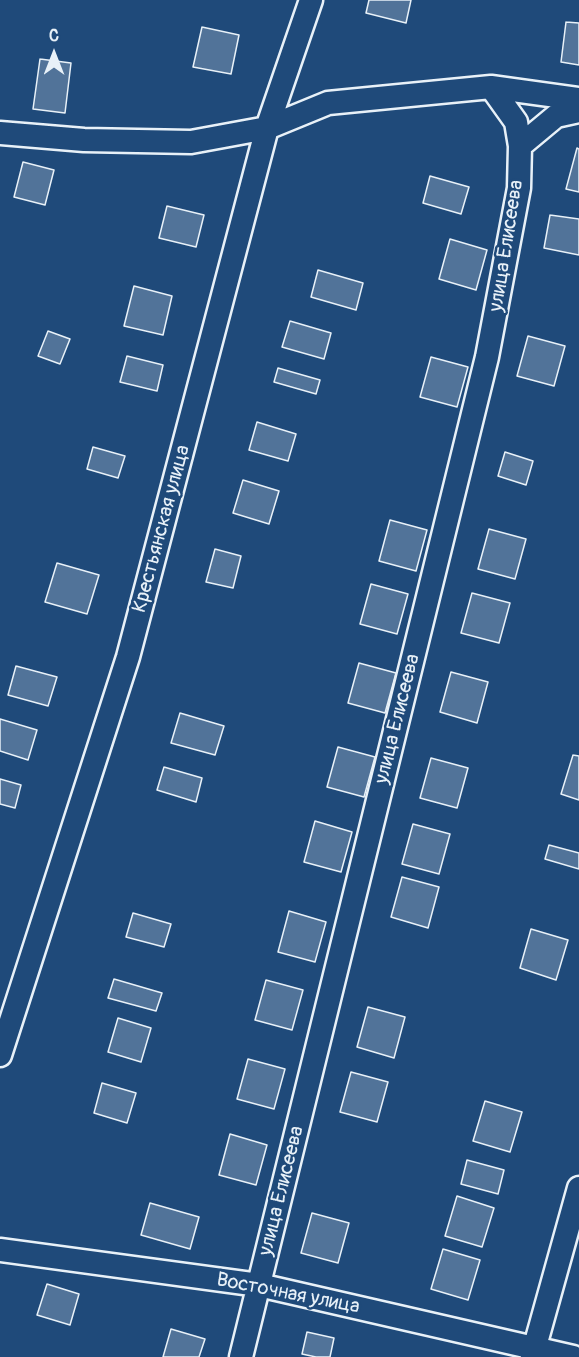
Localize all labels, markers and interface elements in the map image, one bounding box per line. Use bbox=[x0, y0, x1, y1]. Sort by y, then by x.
north arrow bbox=[24, 24, 84, 84]
text: С bbox=[49, 26, 59, 46]
street label: улица Елисеева bbox=[485, 178, 529, 314]
street label: Крестьянская улица bbox=[128, 443, 196, 615]
street label: улица Елисеева bbox=[370, 652, 426, 786]
street label: улица Елисеева bbox=[254, 1124, 310, 1258]
street label: Восточная улица bbox=[214, 1268, 362, 1320]

